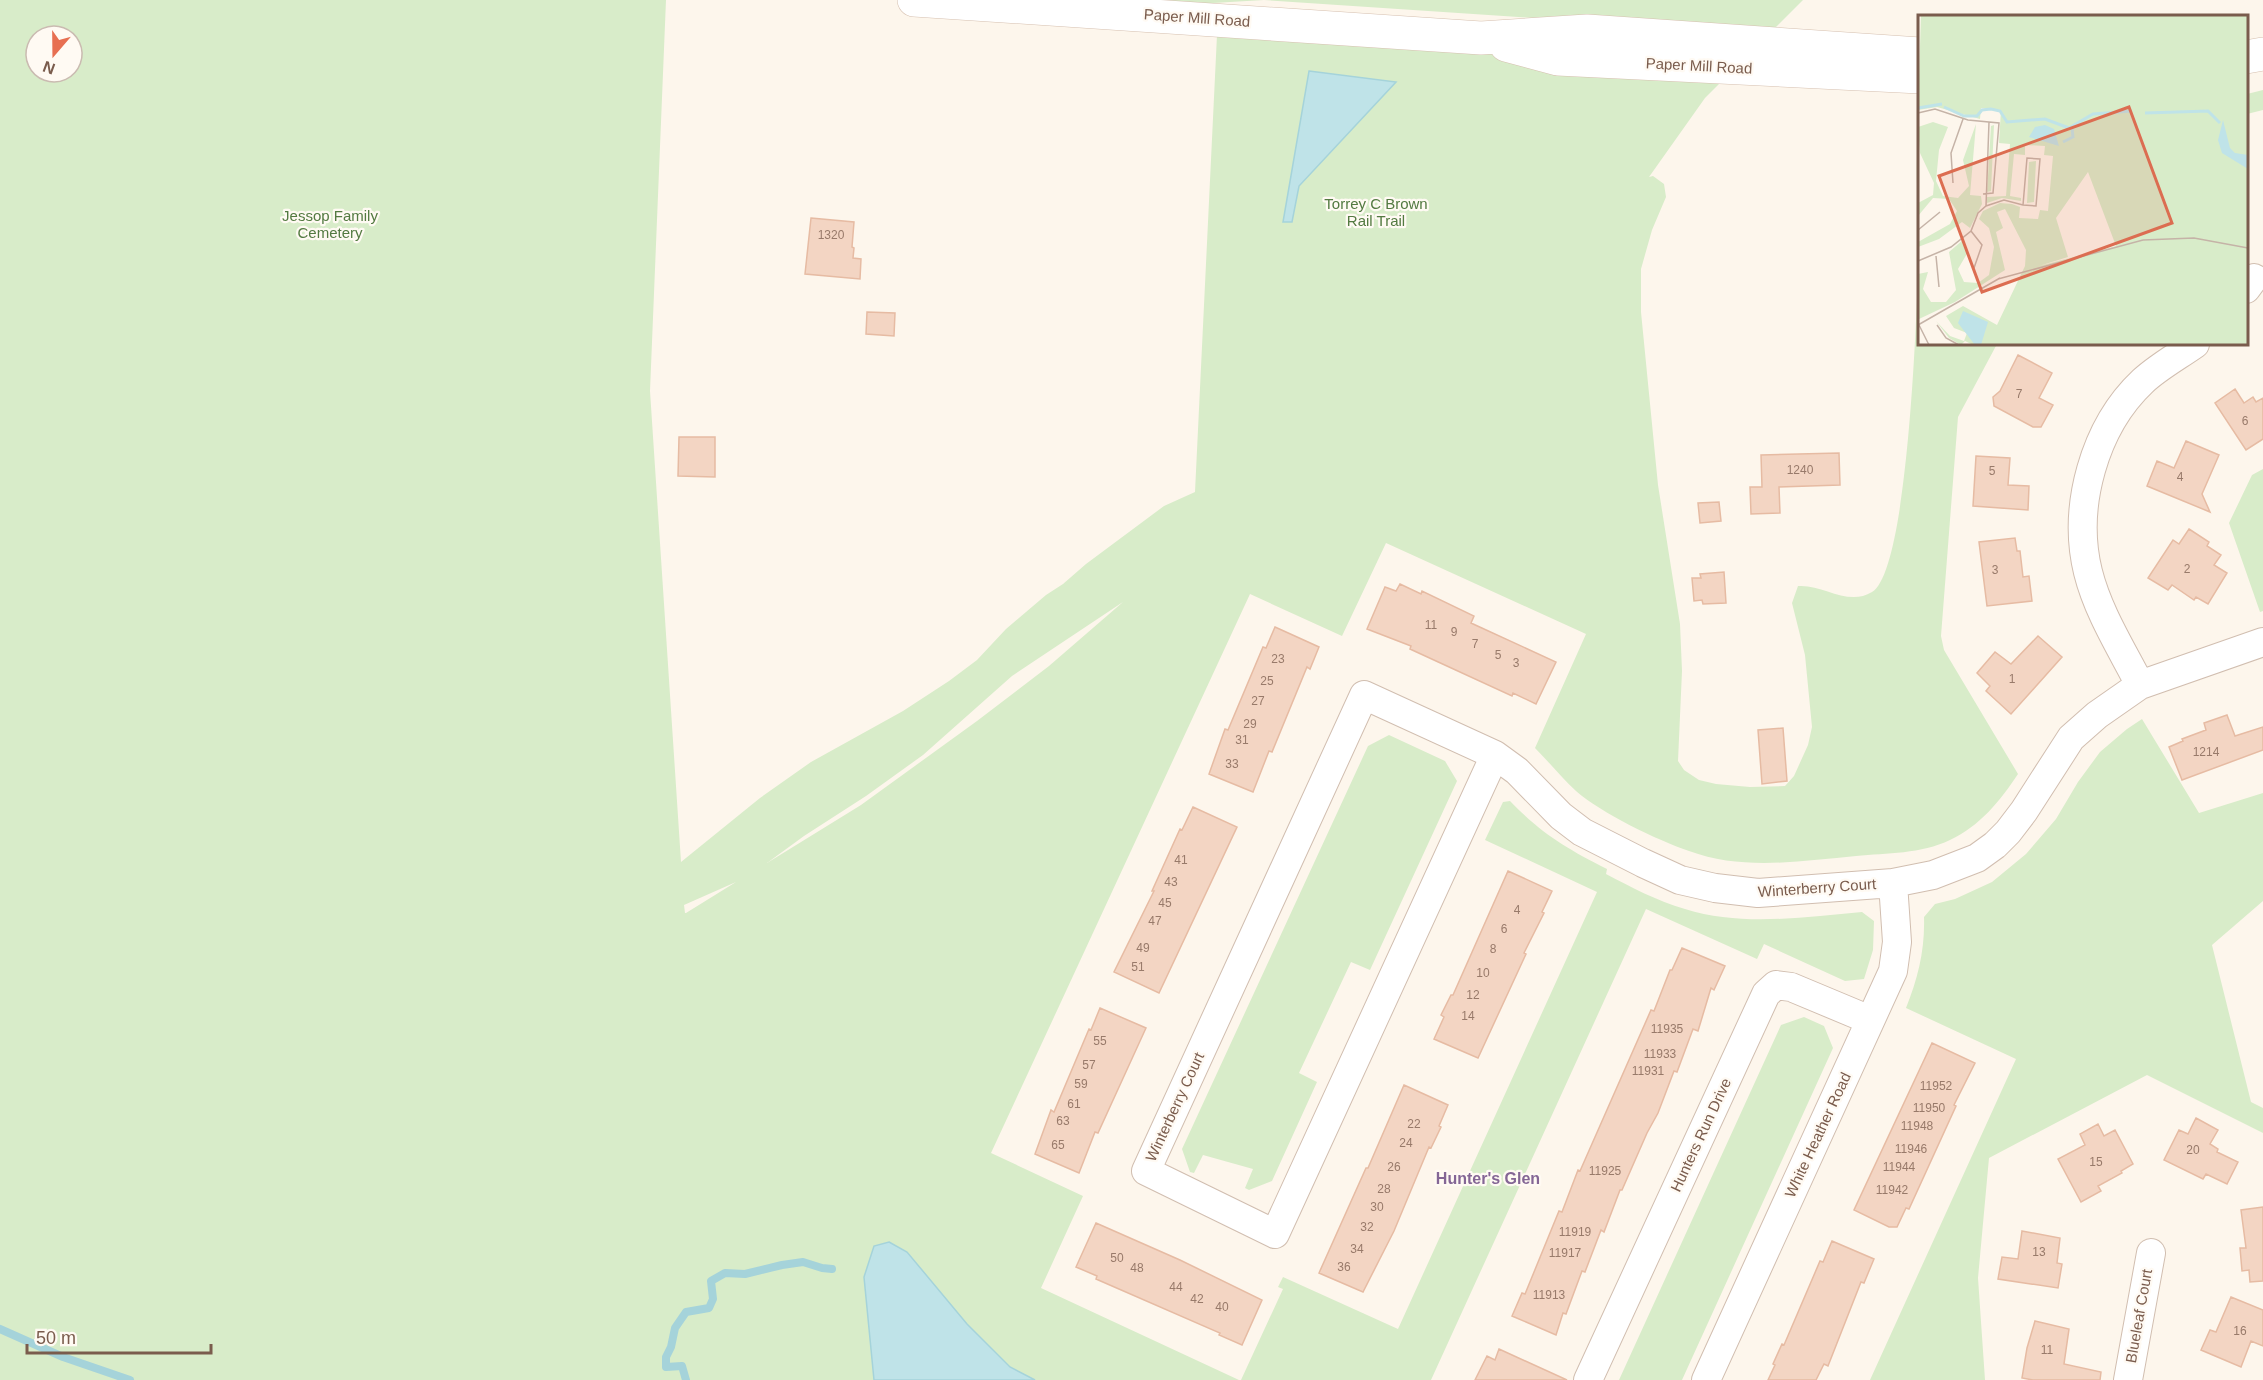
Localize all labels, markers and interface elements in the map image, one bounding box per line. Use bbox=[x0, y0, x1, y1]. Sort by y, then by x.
street label: Paper Mill Road bbox=[1143, 5, 1251, 30]
inset map bbox=[1918, 15, 2248, 345]
north arrow bbox=[24, 24, 84, 84]
street label: Paper Mill Road bbox=[1645, 54, 1753, 77]
text: N bbox=[41, 58, 57, 78]
park label: Torrey C Brown Rail Trail bbox=[1324, 195, 1428, 229]
park label: Jessop Family Cemetery bbox=[282, 207, 378, 241]
house number: 1320 bbox=[818, 228, 845, 242]
house number: 7 bbox=[2016, 387, 2023, 401]
house number: 6 bbox=[2242, 414, 2249, 428]
house number: 1240 bbox=[1787, 463, 1814, 477]
house number: 5 bbox=[1989, 464, 1996, 478]
house number: 4 bbox=[2177, 470, 2184, 484]
house number: 2 bbox=[2184, 562, 2191, 576]
house number: 3 bbox=[1992, 563, 1999, 577]
house number: 11 bbox=[1425, 618, 1438, 632]
house number: 9 bbox=[1451, 625, 1458, 639]
house number: 7 bbox=[1472, 637, 1479, 651]
house number: 5 bbox=[1495, 648, 1502, 662]
house number: 23 bbox=[1271, 652, 1285, 666]
house number: 3 bbox=[1513, 656, 1520, 670]
house number: 1 bbox=[2009, 672, 2016, 686]
house number: 25 bbox=[1260, 674, 1274, 688]
house number: 27 bbox=[1251, 694, 1265, 708]
house number: 29 bbox=[1243, 717, 1257, 731]
house number: 31 bbox=[1235, 733, 1249, 747]
house number: 1214 bbox=[2193, 745, 2220, 759]
house number: 33 bbox=[1225, 757, 1239, 771]
house number: 41 bbox=[1174, 853, 1188, 867]
house number: 43 bbox=[1164, 875, 1178, 889]
street label: Winterberry Court bbox=[1757, 875, 1877, 900]
house number: 45 bbox=[1158, 896, 1172, 910]
house number: 4 bbox=[1514, 903, 1521, 917]
house number: 47 bbox=[1148, 914, 1162, 928]
house number: 6 bbox=[1501, 922, 1508, 936]
house number: 49 bbox=[1136, 941, 1150, 955]
house number: 8 bbox=[1490, 942, 1497, 956]
house number: 51 bbox=[1131, 960, 1145, 974]
house number: 10 bbox=[1476, 966, 1490, 980]
house number: 12 bbox=[1466, 988, 1480, 1002]
house number: 14 bbox=[1461, 1009, 1475, 1023]
house number: 11935 bbox=[1651, 1022, 1684, 1036]
house number: 55 bbox=[1093, 1034, 1107, 1048]
house number: 11933 bbox=[1644, 1047, 1677, 1061]
street label: Winterberry Court bbox=[1142, 1049, 1208, 1164]
house number: 57 bbox=[1082, 1058, 1096, 1072]
house number: 11931 bbox=[1632, 1064, 1665, 1078]
street label: White Heather Road bbox=[1781, 1070, 1854, 1200]
street label: Hunters Run Drive bbox=[1667, 1075, 1734, 1194]
house number: 59 bbox=[1074, 1077, 1088, 1091]
house number: 11952 bbox=[1920, 1079, 1953, 1093]
house number: 61 bbox=[1067, 1097, 1081, 1111]
house number: 11950 bbox=[1913, 1101, 1946, 1115]
house number: 63 bbox=[1056, 1114, 1070, 1128]
house number: 22 bbox=[1407, 1117, 1421, 1131]
house number: 11948 bbox=[1901, 1119, 1934, 1133]
house number: 24 bbox=[1399, 1136, 1413, 1150]
house number: 65 bbox=[1051, 1138, 1065, 1152]
house number: 11946 bbox=[1895, 1142, 1928, 1156]
house number: 20 bbox=[2186, 1143, 2200, 1157]
house number: 15 bbox=[2089, 1155, 2103, 1169]
house number: 26 bbox=[1387, 1160, 1401, 1174]
house number: 11944 bbox=[1883, 1160, 1916, 1174]
house number: 11925 bbox=[1589, 1164, 1622, 1178]
district label: Hunter's Glen bbox=[1436, 1170, 1540, 1187]
house number: 28 bbox=[1377, 1182, 1391, 1196]
house number: 11942 bbox=[1876, 1183, 1909, 1197]
house number: 30 bbox=[1370, 1200, 1384, 1214]
house number: 32 bbox=[1360, 1220, 1374, 1234]
house number: 11919 bbox=[1559, 1225, 1592, 1239]
house number: 34 bbox=[1350, 1242, 1364, 1256]
house number: 13 bbox=[2032, 1245, 2046, 1259]
house number: 11917 bbox=[1549, 1246, 1582, 1260]
house number: 50 bbox=[1110, 1251, 1124, 1265]
house number: 36 bbox=[1337, 1260, 1351, 1274]
house number: 48 bbox=[1130, 1261, 1144, 1275]
street label: Blueleaf Court bbox=[2122, 1267, 2155, 1364]
house number: 44 bbox=[1169, 1280, 1183, 1294]
house number: 11913 bbox=[1533, 1288, 1566, 1302]
house number: 42 bbox=[1190, 1292, 1204, 1306]
house number: 40 bbox=[1215, 1300, 1229, 1314]
scale bar bbox=[27, 1317, 212, 1355]
house number: 16 bbox=[2233, 1324, 2247, 1338]
text: 50 m bbox=[36, 1328, 76, 1348]
house number: 11 bbox=[2041, 1343, 2054, 1357]

